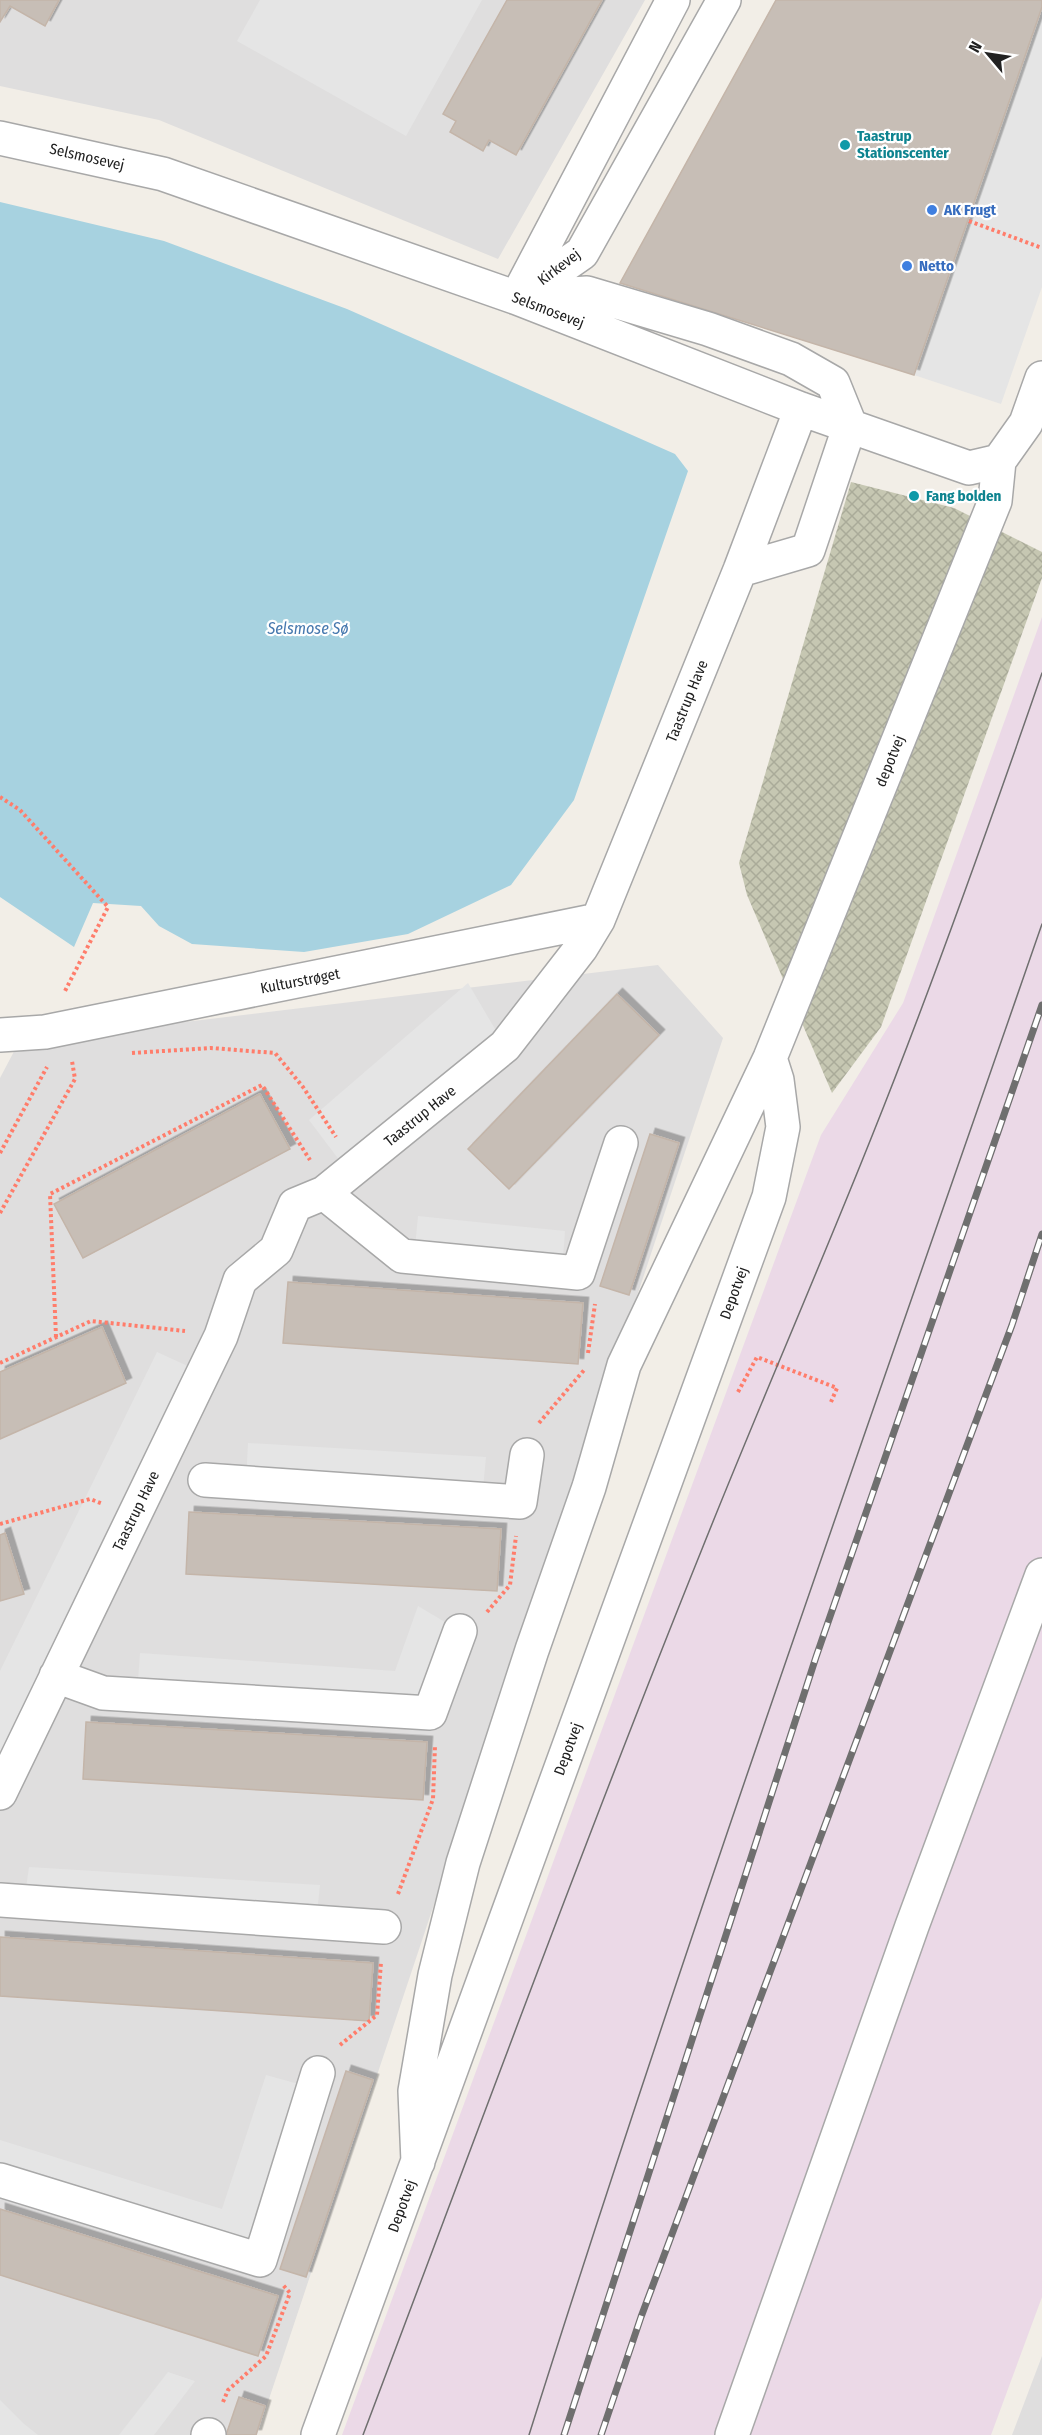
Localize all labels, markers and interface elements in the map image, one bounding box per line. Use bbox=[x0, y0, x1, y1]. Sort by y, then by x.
north arrow bbox=[958, 24, 1018, 84]
text: N bbox=[965, 38, 986, 56]
place label: Taastrup Stationscenter bbox=[857, 127, 949, 162]
marker: Taastrup Stationscenter bbox=[838, 138, 852, 152]
street label: Selsmosevej bbox=[48, 140, 126, 174]
place label: AK Frugt bbox=[943, 201, 997, 219]
marker: AK Frugt bbox=[925, 203, 939, 217]
street label: Kirkevej bbox=[534, 245, 584, 289]
place label: Netto bbox=[919, 257, 954, 275]
marker: Netto bbox=[900, 259, 914, 273]
street label: Selsmosevej bbox=[509, 288, 587, 332]
place label: Fang bolden bbox=[926, 487, 1002, 505]
marker: Fang bolden bbox=[907, 489, 921, 503]
water label: Selsmose Sø bbox=[266, 619, 349, 638]
street label: Taastrup Have bbox=[662, 657, 712, 745]
street label: depotvej bbox=[872, 733, 908, 789]
street label: Kulturstrøget bbox=[259, 964, 341, 998]
street label: Taastrup Have bbox=[381, 1082, 459, 1150]
street label: Depotvej bbox=[716, 1264, 752, 1322]
street label: Taastrup Have bbox=[109, 1468, 163, 1554]
street label: Depotvej bbox=[550, 1720, 586, 1778]
street label: Depotvej bbox=[384, 2177, 420, 2235]

